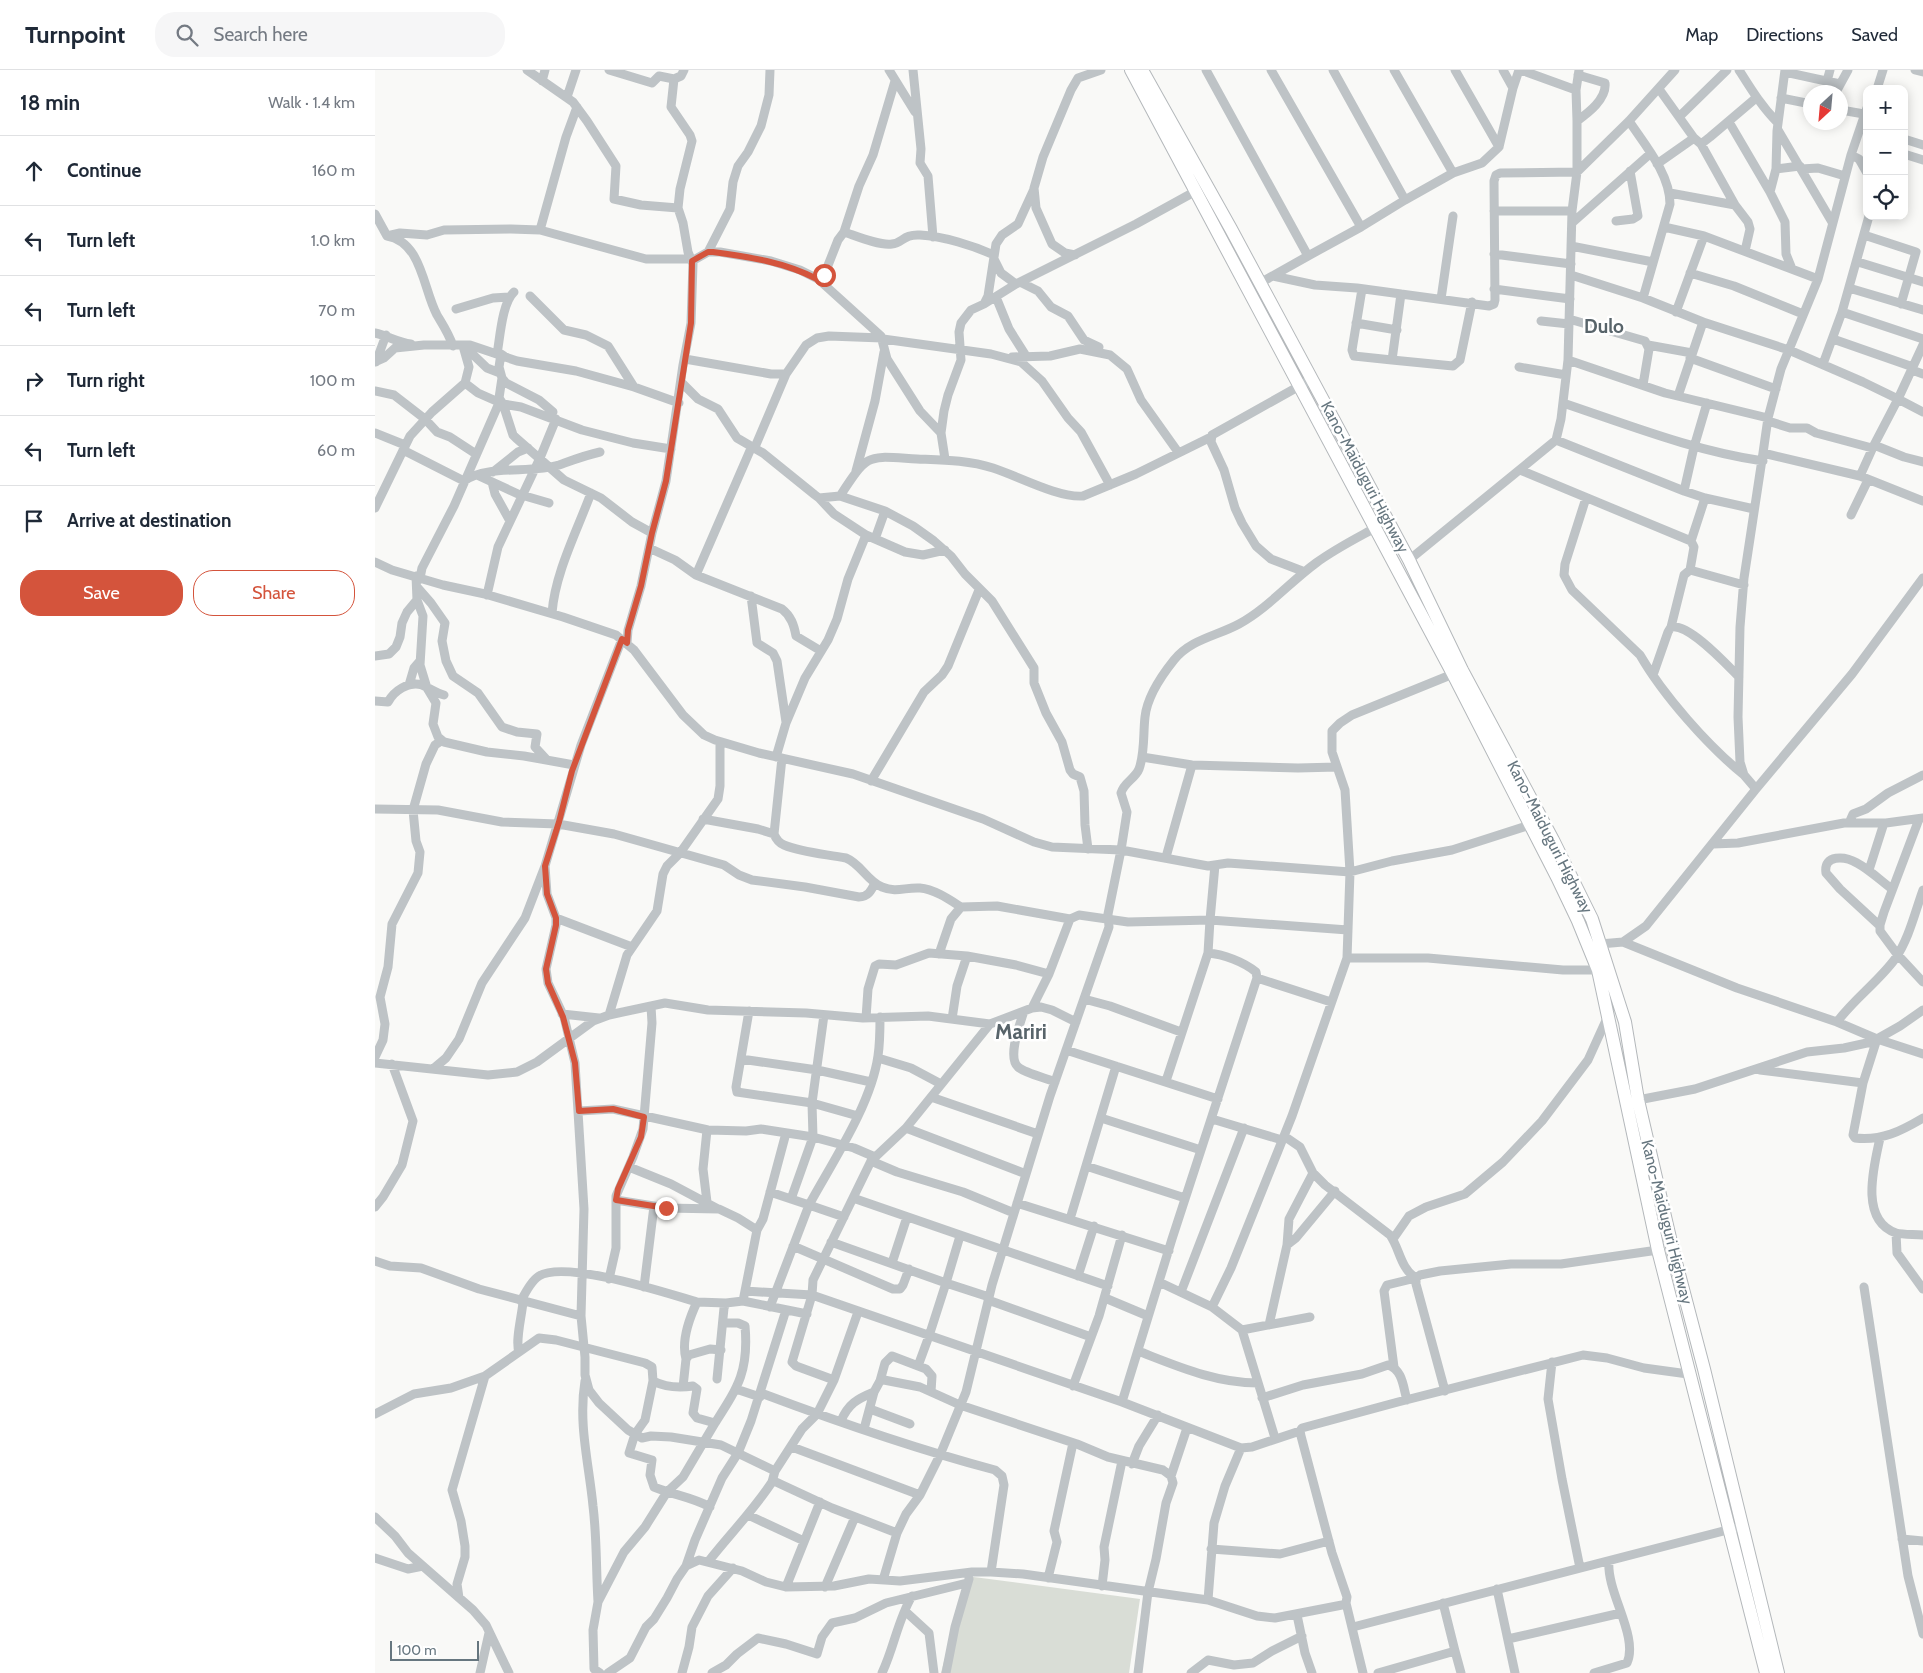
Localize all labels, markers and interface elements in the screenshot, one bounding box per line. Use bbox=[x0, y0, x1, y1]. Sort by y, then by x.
search box bbox=[155, 12, 505, 57]
text: Turnpoint bbox=[25, 20, 125, 49]
icon: search bbox=[173, 21, 201, 49]
text: Search here bbox=[213, 23, 308, 46]
text: Map bbox=[1685, 24, 1718, 46]
text: Directions bbox=[1746, 24, 1823, 46]
text: Saved bbox=[1851, 24, 1898, 46]
north arrow bbox=[1803, 85, 1848, 130]
map controls bbox=[1863, 85, 1908, 220]
button: + bbox=[1863, 85, 1908, 130]
text: 18 min bbox=[20, 90, 80, 115]
text: Walk · 1.4 km bbox=[268, 93, 355, 112]
button: − bbox=[1863, 130, 1908, 175]
icon: ahead bbox=[20, 157, 48, 185]
text: Continue bbox=[67, 159, 141, 182]
text: 160 m bbox=[312, 161, 355, 180]
button: locate bbox=[1863, 175, 1908, 220]
icon: left bbox=[20, 227, 48, 255]
text: Turn left bbox=[67, 229, 135, 252]
text: 1.0 km bbox=[311, 231, 355, 250]
route start bbox=[813, 264, 836, 287]
icon: left bbox=[20, 297, 48, 325]
text: Turn left bbox=[67, 299, 135, 322]
text: 70 m bbox=[318, 301, 355, 320]
district label: Dulo bbox=[1584, 315, 1624, 338]
icon: right bbox=[20, 367, 48, 395]
text: Turn right bbox=[67, 369, 145, 392]
text: 100 m bbox=[310, 371, 355, 390]
street label: Kano-Maiduguri Highway bbox=[1317, 398, 1413, 556]
icon: left bbox=[20, 437, 48, 465]
text: Turn left bbox=[67, 439, 135, 462]
text: 60 m bbox=[317, 441, 355, 460]
icon: arrive bbox=[20, 507, 48, 535]
text: Arrive at destination bbox=[67, 509, 231, 532]
button: Save bbox=[20, 570, 183, 616]
button: Share bbox=[193, 570, 355, 616]
street label: Kano-Maiduguri Highway bbox=[1503, 757, 1597, 917]
district label: Mariri bbox=[995, 1019, 1047, 1044]
street label: Kano-Maiduguri Highway bbox=[1637, 1138, 1697, 1306]
route end bbox=[655, 1197, 678, 1220]
scale bar bbox=[390, 1638, 479, 1661]
text: 100 m bbox=[397, 1641, 437, 1659]

